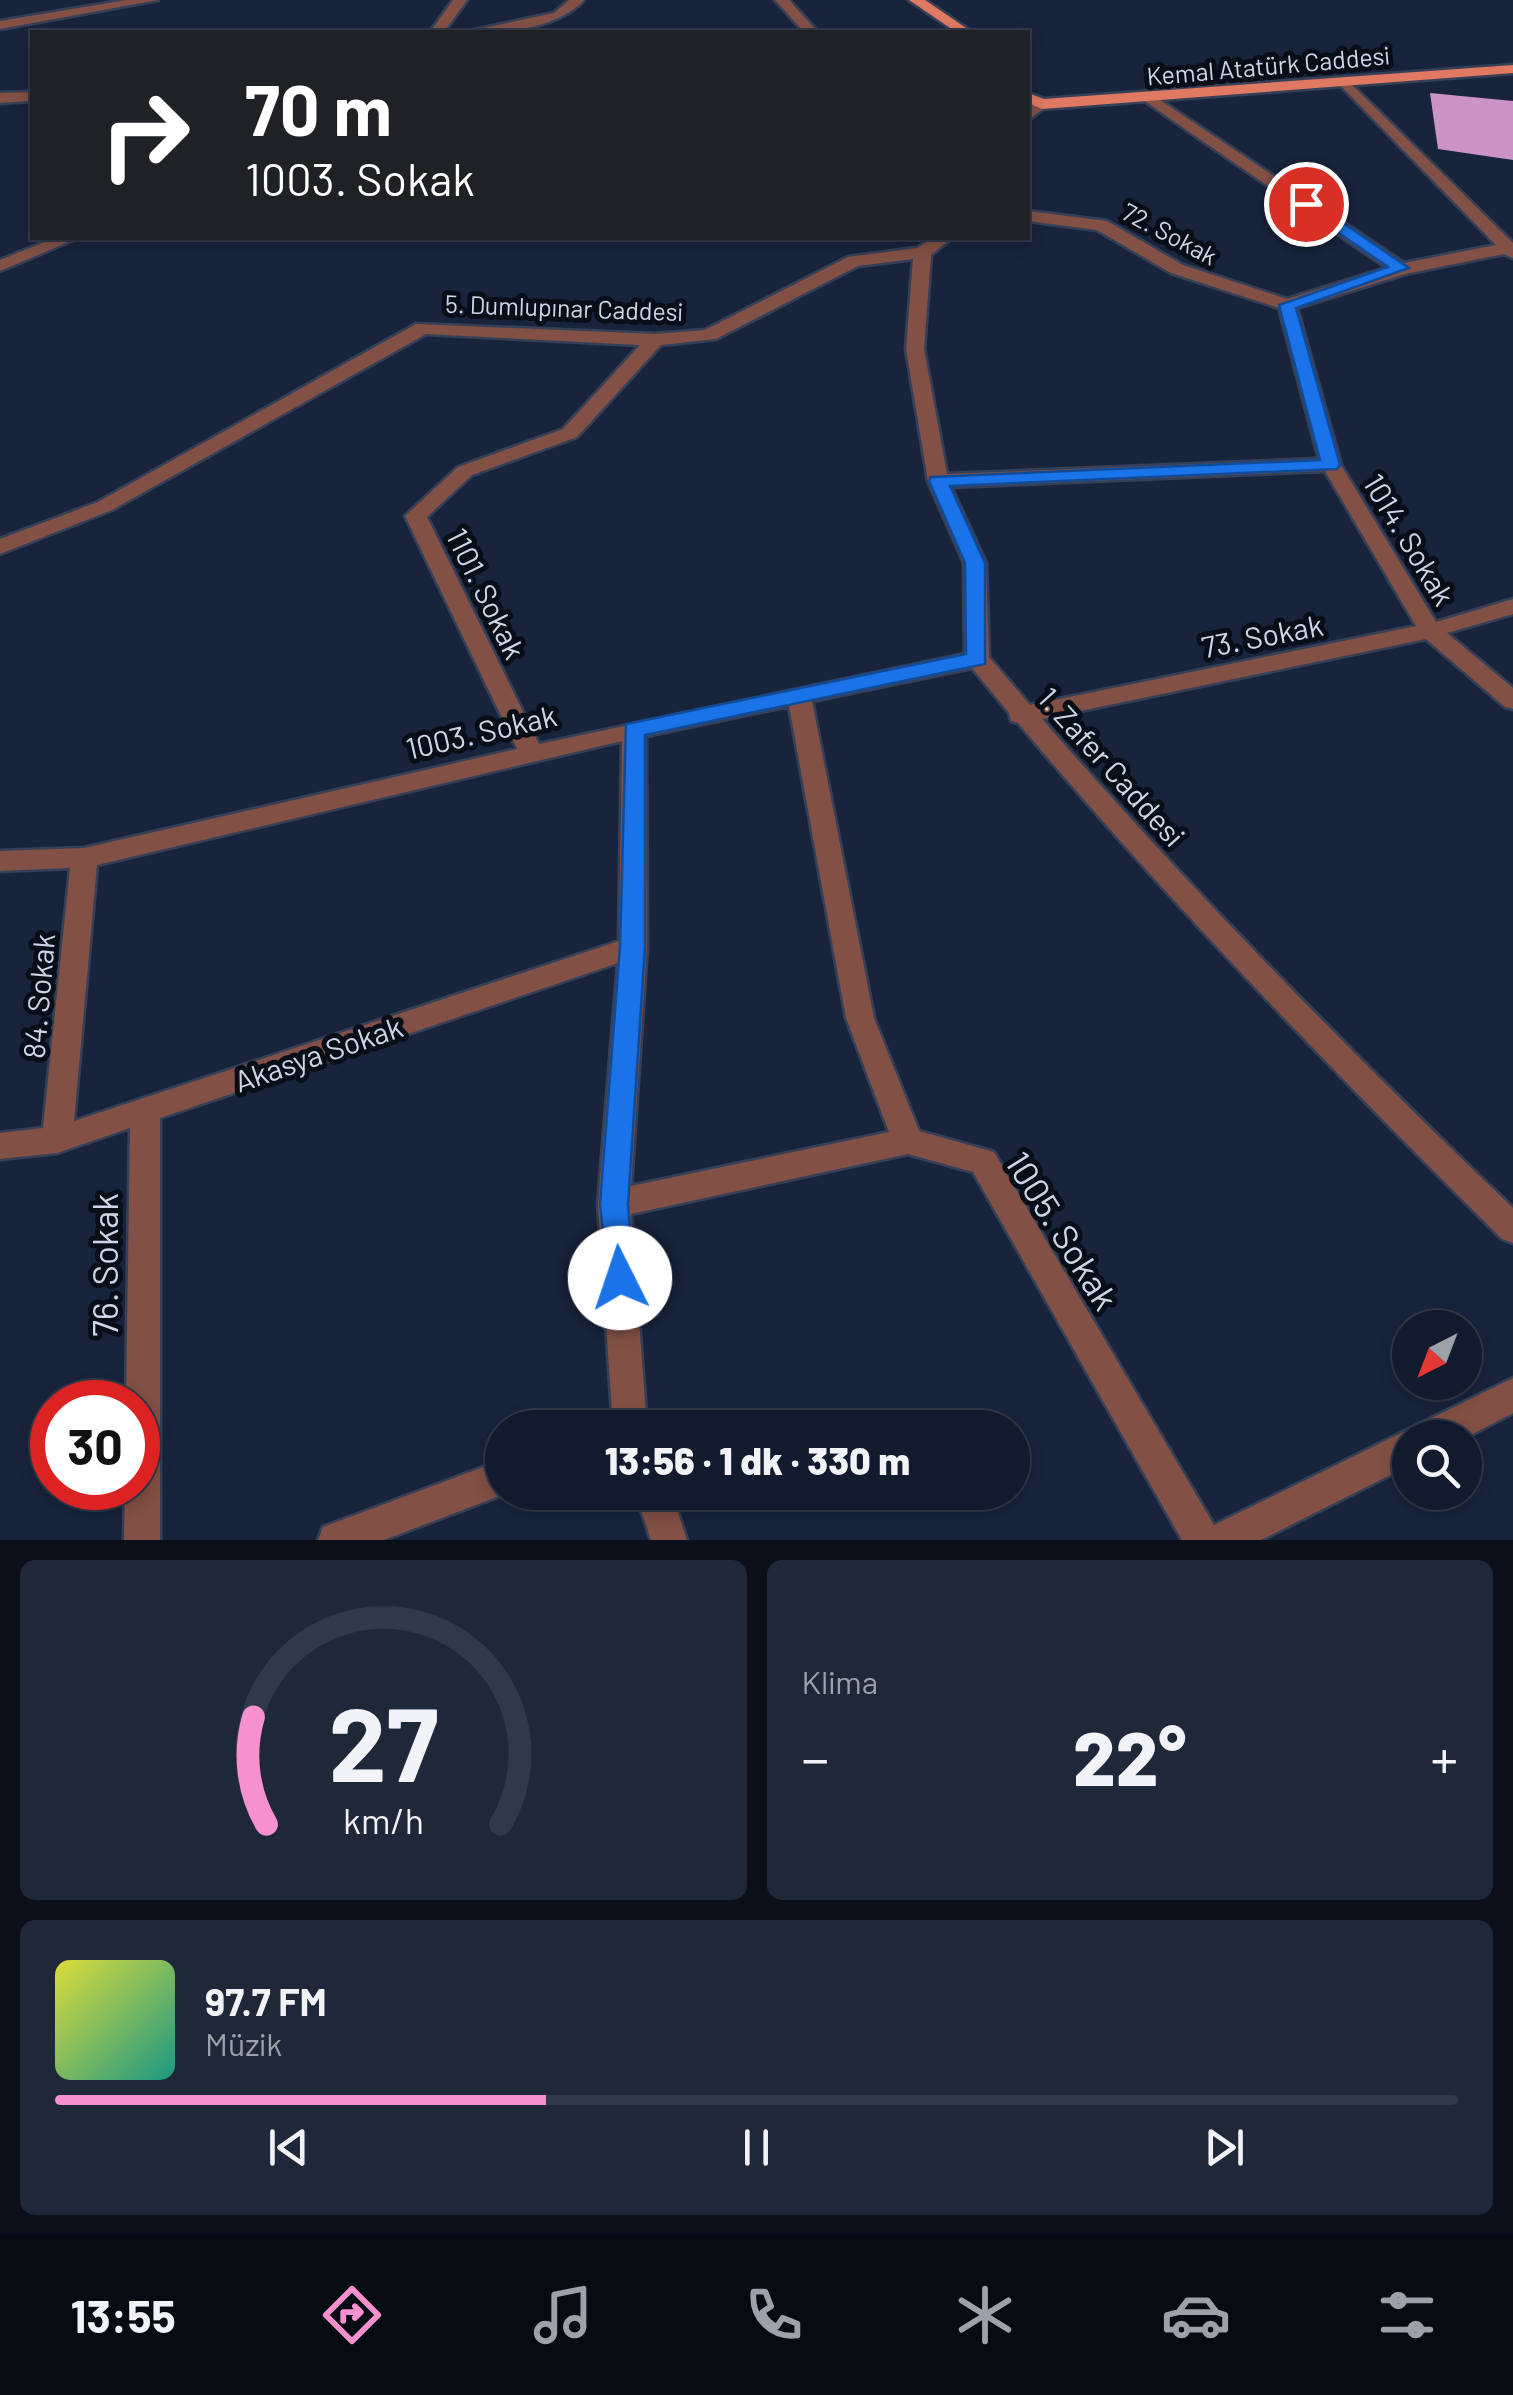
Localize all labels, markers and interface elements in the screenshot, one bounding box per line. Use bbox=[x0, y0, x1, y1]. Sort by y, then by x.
street label: Kemal Atatürk Caddesi bbox=[1145, 39, 1391, 91]
text: 70 m bbox=[245, 66, 392, 150]
icon: right bbox=[80, 70, 210, 200]
text: 1003. Sokak bbox=[245, 151, 475, 205]
pin bbox=[1264, 162, 1349, 247]
icon: arrive bbox=[1279, 177, 1334, 232]
street label: 72. Sokak bbox=[1117, 196, 1223, 270]
street label: 5. Dumlupınar Caddesi bbox=[445, 288, 683, 326]
street label: 1014. Sokak bbox=[1357, 467, 1463, 611]
street label: 1101. Sokak bbox=[440, 522, 534, 664]
street label: 73. Sokak bbox=[1198, 606, 1326, 664]
street label: 1. Zafer Caddesi bbox=[1031, 679, 1193, 853]
street label: 1003. Sokak bbox=[402, 696, 560, 766]
street label: 84. Sokak bbox=[15, 932, 61, 1060]
street label: Akasya Sokak bbox=[229, 1007, 407, 1099]
street label: 1005. Sokak bbox=[998, 1143, 1128, 1317]
street label: 76. Sokak bbox=[83, 1193, 125, 1337]
position arrow bbox=[568, 1226, 672, 1330]
north arrow bbox=[1392, 1310, 1482, 1400]
map controls bbox=[1392, 1310, 1482, 1510]
speed limit sign: 30 bbox=[30, 1380, 160, 1510]
button: search bbox=[1392, 1420, 1482, 1510]
text: 13:56 · 1 dk · 330 m bbox=[605, 1437, 910, 1483]
text: Klima bbox=[802, 1662, 878, 1700]
text: 27 bbox=[328, 1678, 438, 1803]
text: 22° bbox=[1073, 1711, 1186, 1801]
text: − bbox=[802, 1724, 829, 1790]
text: + bbox=[1430, 1724, 1458, 1790]
text: km/h bbox=[343, 1798, 424, 1841]
text: 97.7 FM bbox=[205, 1978, 327, 2024]
text: Müzik bbox=[205, 2024, 282, 2062]
icon: previous bbox=[261, 2120, 316, 2175]
icon: pause bbox=[729, 2120, 784, 2175]
icon: next bbox=[1197, 2120, 1252, 2175]
icon: directions bbox=[317, 2280, 387, 2350]
icon: music bbox=[528, 2280, 598, 2350]
icon: phone bbox=[739, 2280, 809, 2350]
icon: climate bbox=[950, 2280, 1020, 2350]
icon: car bbox=[1161, 2280, 1231, 2350]
icon: filters bbox=[1372, 2280, 1442, 2350]
text: 13:55 bbox=[71, 2288, 176, 2342]

